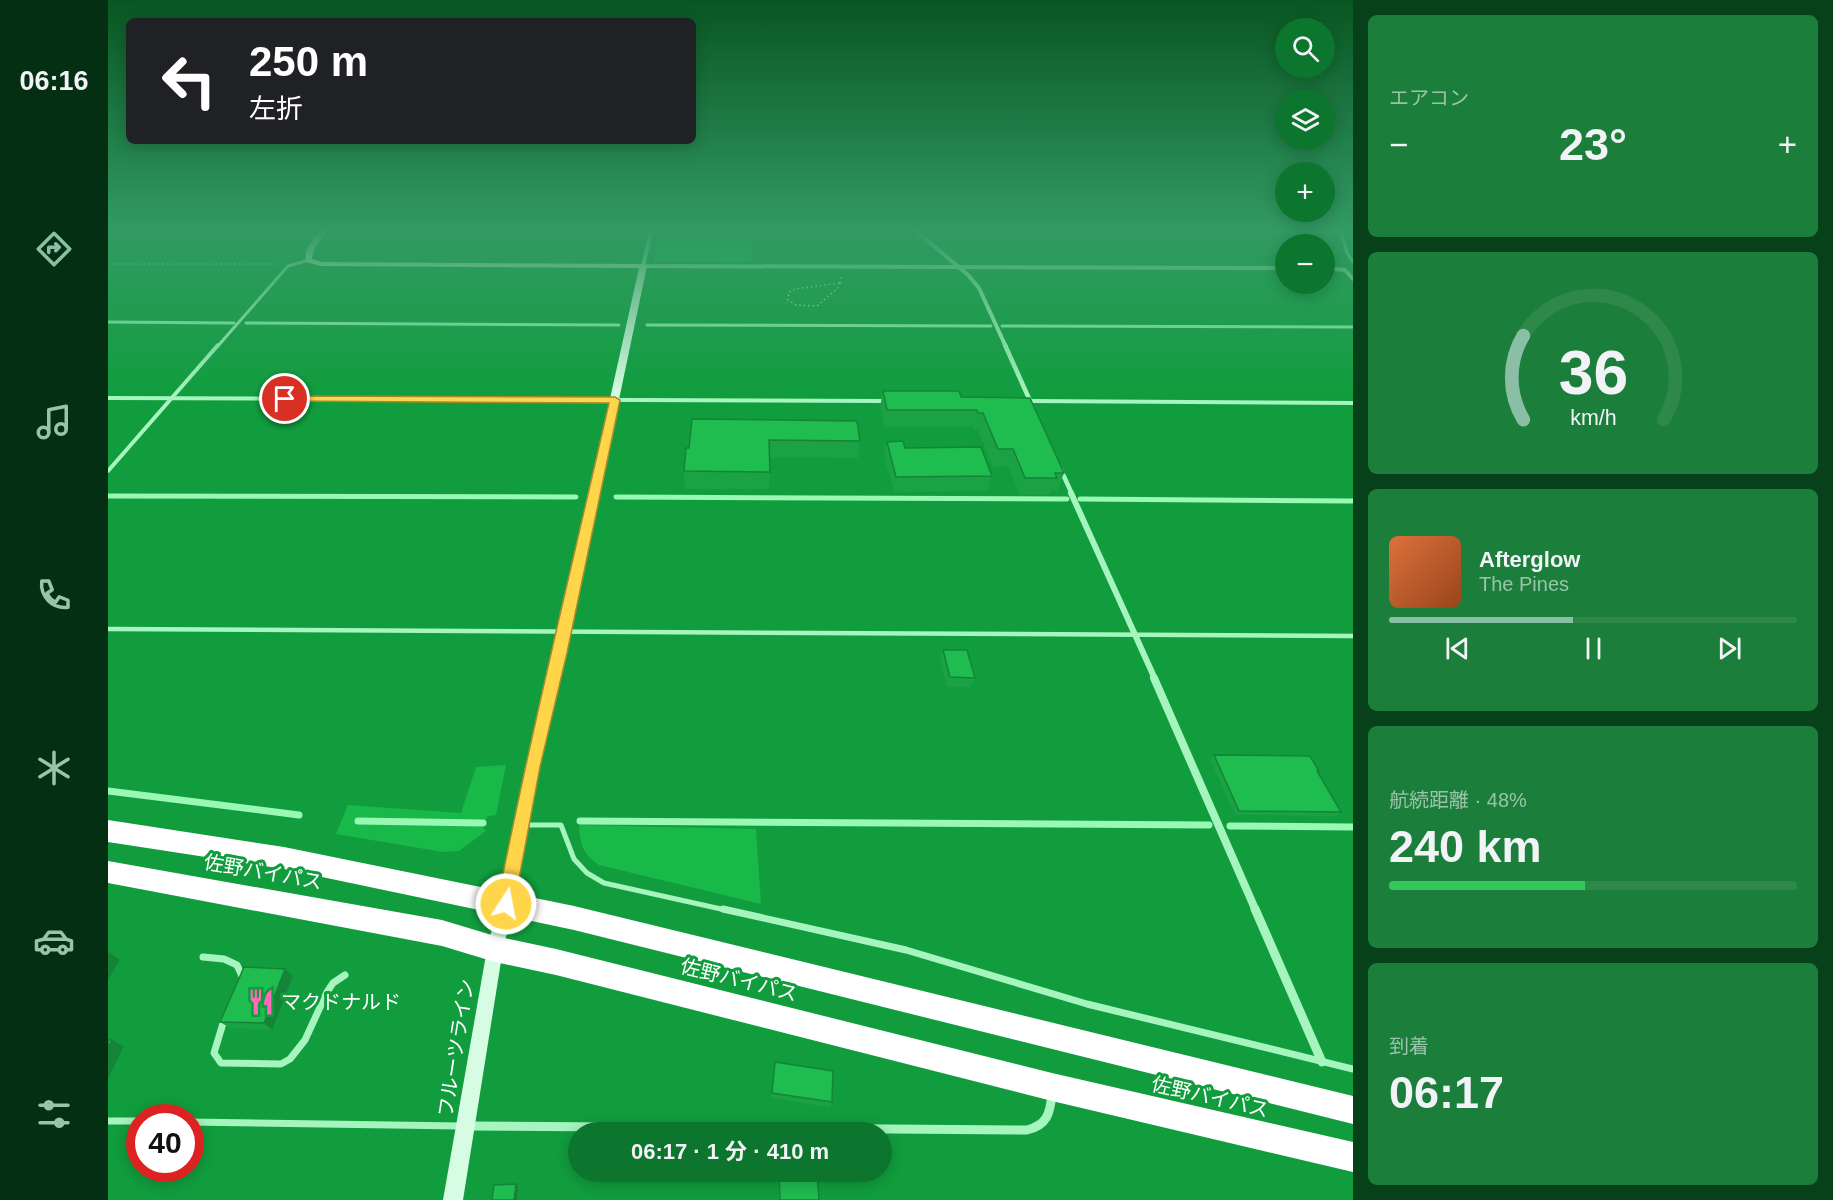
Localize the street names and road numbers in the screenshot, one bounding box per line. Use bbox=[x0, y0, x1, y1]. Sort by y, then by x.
street label: 佐野バイパス bbox=[202, 851, 324, 893]
street label: 佐野バイパス bbox=[678, 955, 800, 1005]
street label: フルーツライン bbox=[434, 977, 478, 1119]
street label: 佐野バイパス bbox=[1149, 1073, 1271, 1121]

